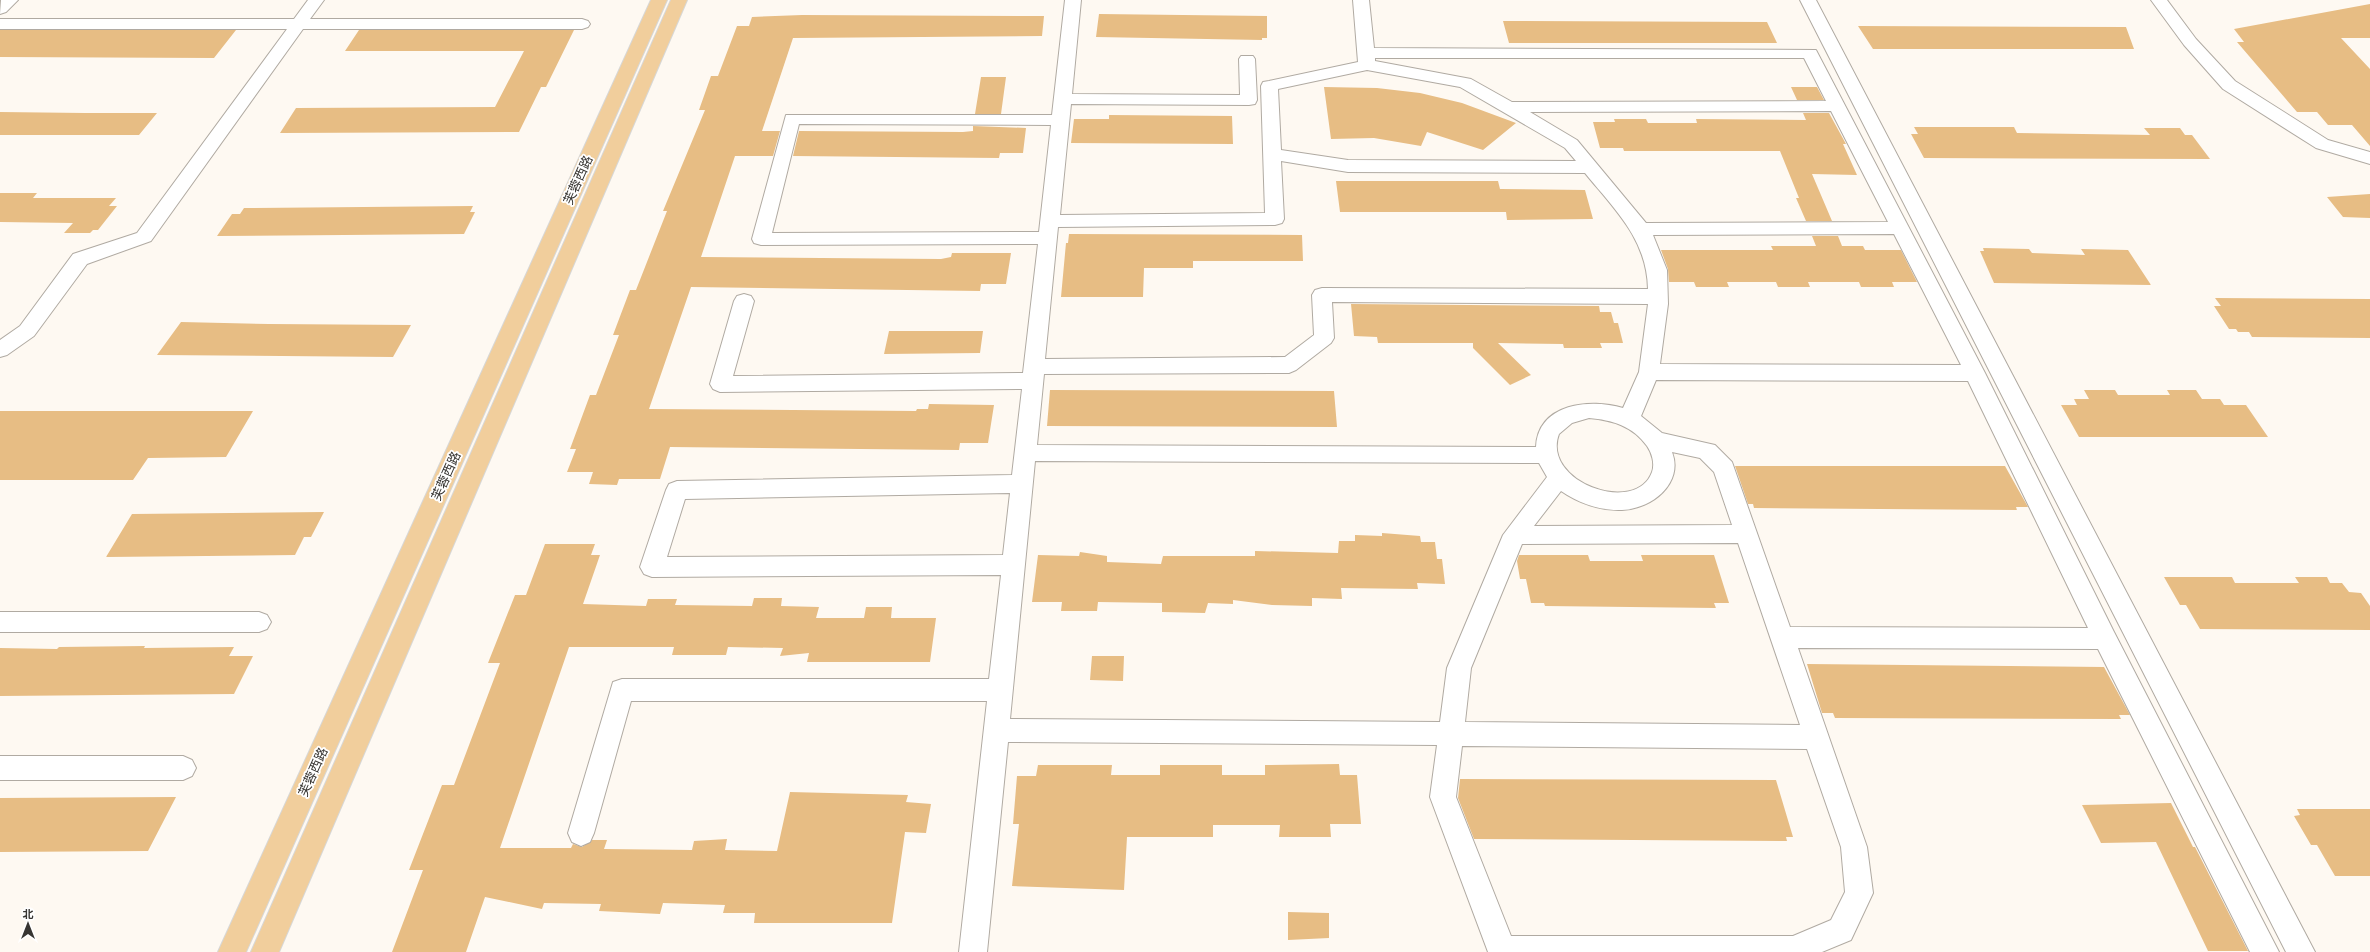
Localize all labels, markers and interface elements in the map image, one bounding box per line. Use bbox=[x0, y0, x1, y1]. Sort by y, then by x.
street label: 芙蓉西路 bbox=[559, 152, 597, 208]
street label: 芙蓉西路 bbox=[427, 448, 465, 504]
street label: 芙蓉西路 bbox=[294, 744, 332, 800]
north arrow bbox=[8, 904, 48, 944]
text: 北 bbox=[23, 906, 34, 922]

